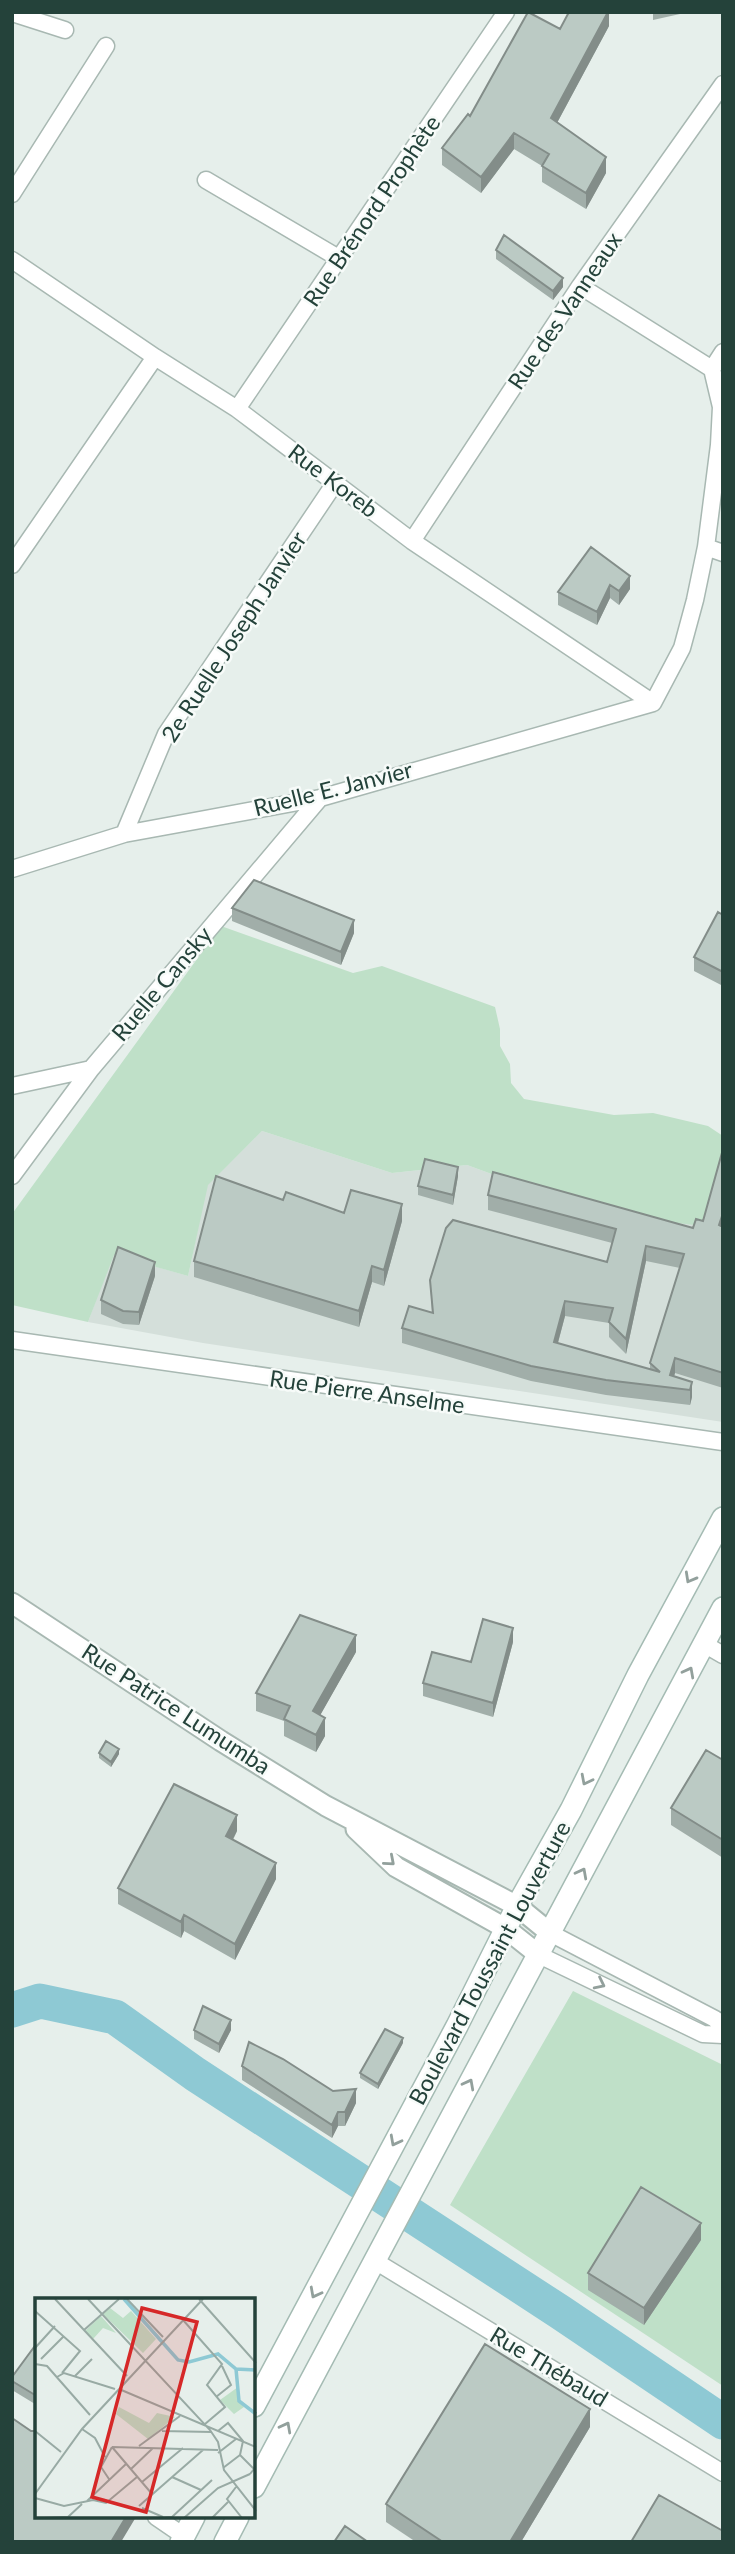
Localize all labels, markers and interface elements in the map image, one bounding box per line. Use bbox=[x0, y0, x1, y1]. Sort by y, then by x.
street label: Rue Brénord Prophète bbox=[297, 109, 446, 311]
street label: Rue des Vanneaux bbox=[501, 226, 627, 394]
street label: Rue Koreb bbox=[283, 437, 384, 523]
street label: 2e Ruelle Joseph Janvier bbox=[155, 526, 312, 747]
street label: Ruelle E. Janvier bbox=[250, 755, 416, 821]
street label: Ruelle Cansky bbox=[105, 920, 217, 1046]
street label: Rue Pierre Anselme bbox=[268, 1363, 466, 1419]
one-way arrow bbox=[685, 1571, 698, 1583]
street label: Rue Patrice Lumumba bbox=[77, 1637, 276, 1780]
one-way arrow bbox=[681, 1666, 694, 1679]
one-way arrow bbox=[581, 1773, 595, 1785]
street label: Boulevard Toussaint Louverture bbox=[402, 1816, 576, 2109]
one-way arrow bbox=[382, 1852, 395, 1865]
one-way arrow bbox=[574, 1868, 588, 1880]
one-way arrow bbox=[593, 1976, 605, 1990]
one-way arrow bbox=[461, 2079, 475, 2091]
one-way arrow bbox=[390, 2134, 404, 2147]
one-way arrow bbox=[309, 2286, 323, 2298]
inset map bbox=[35, 2298, 256, 2519]
street label: Rue Thébaud bbox=[486, 2320, 614, 2412]
one-way arrow bbox=[278, 2422, 291, 2434]

